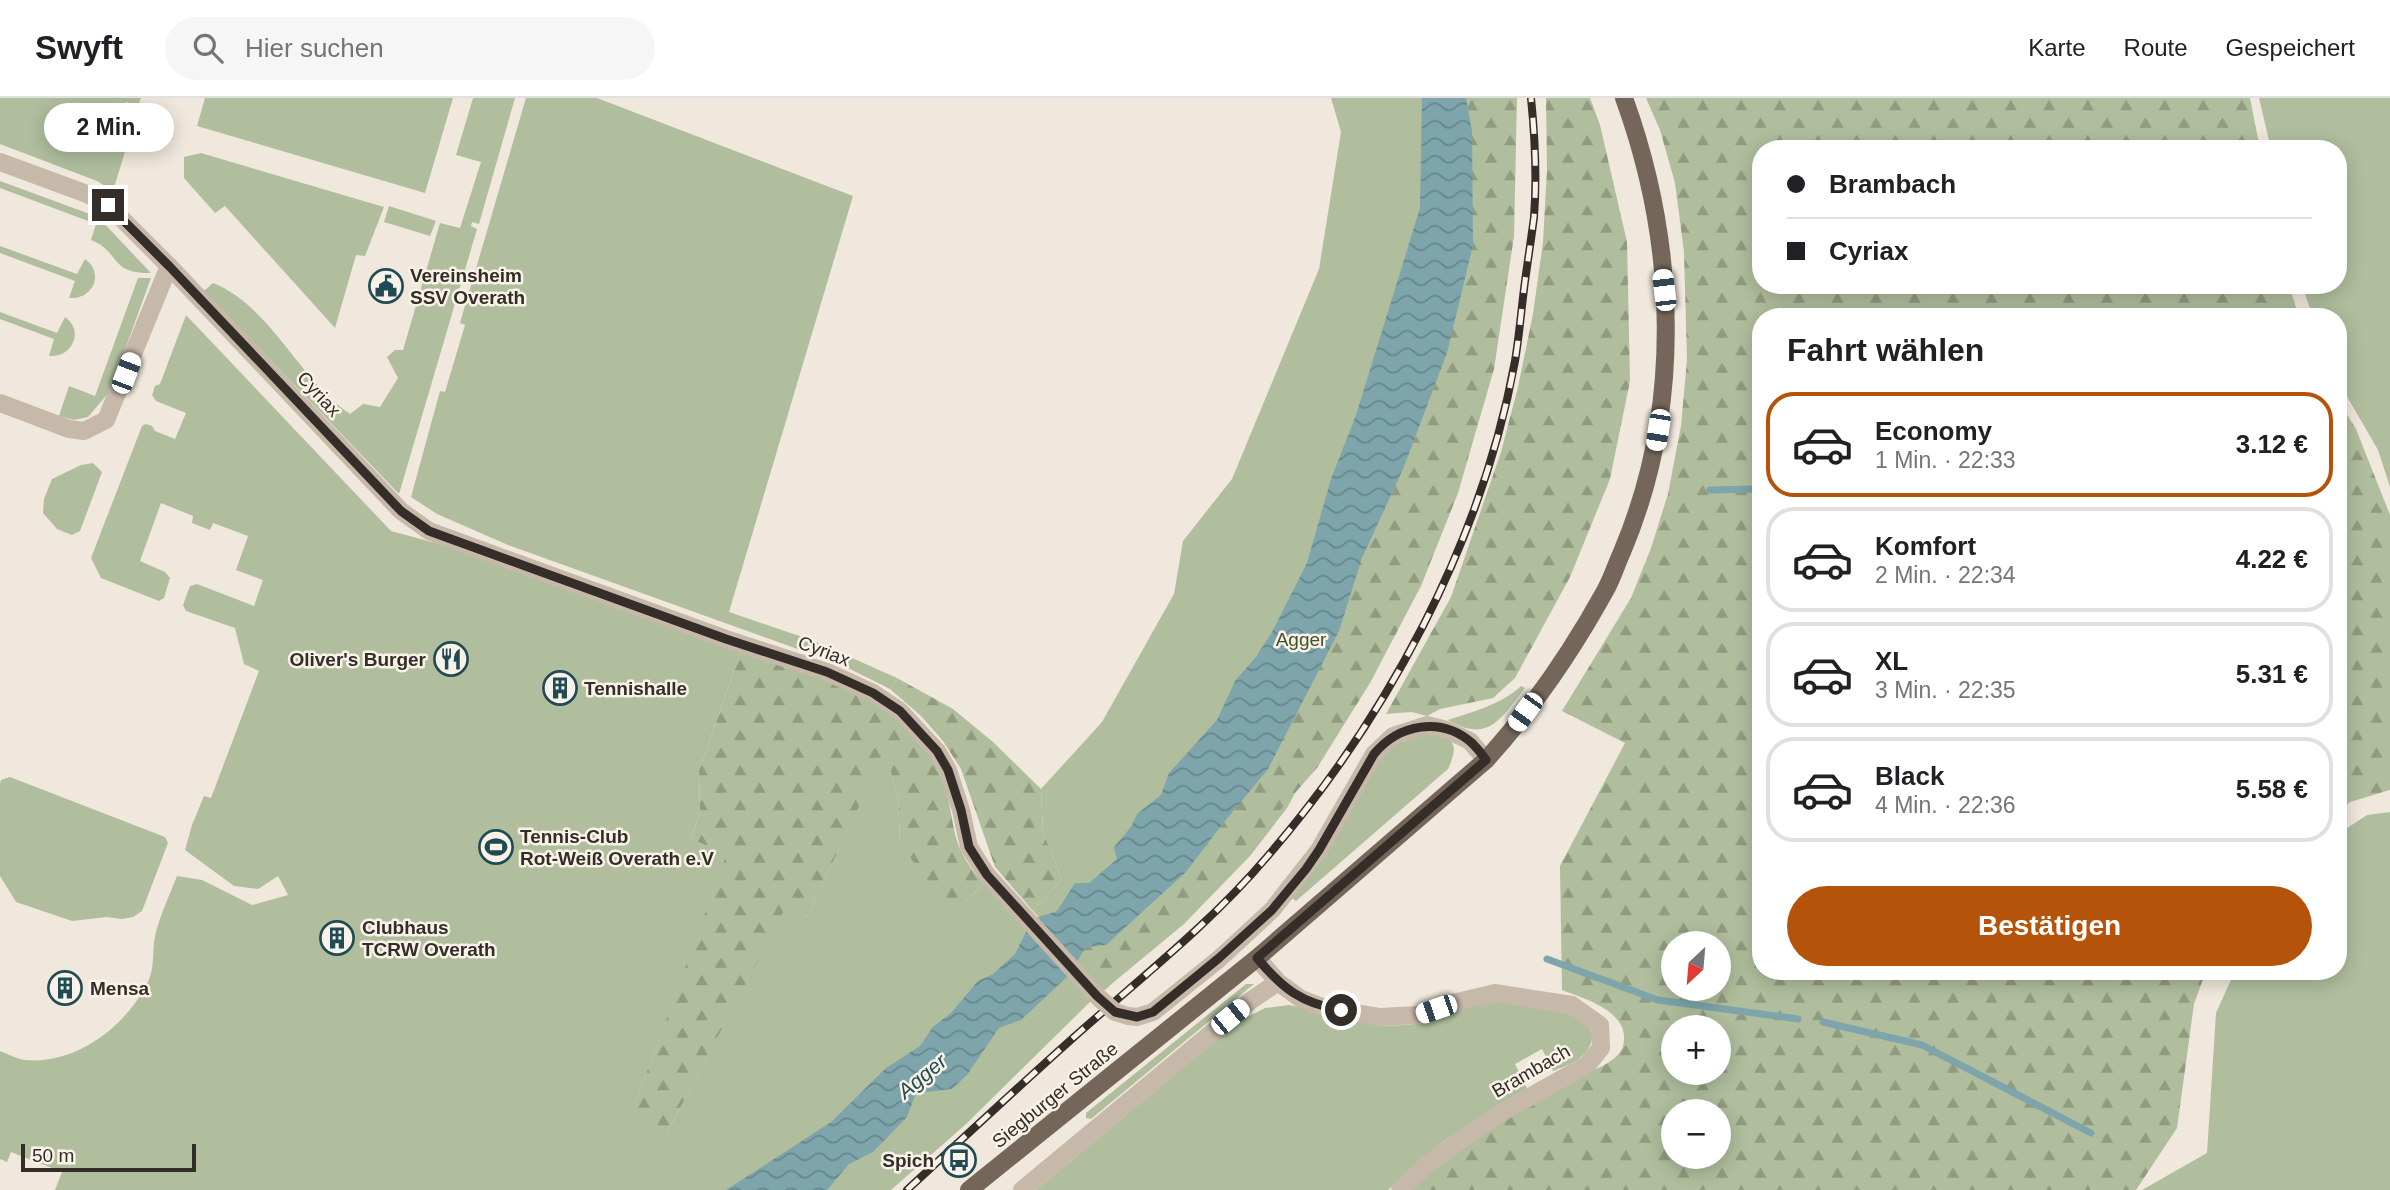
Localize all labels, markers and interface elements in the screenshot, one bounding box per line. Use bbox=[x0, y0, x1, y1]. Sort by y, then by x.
search box bbox=[165, 17, 655, 80]
text: Swyft bbox=[35, 29, 123, 66]
icon: search bbox=[189, 29, 227, 67]
text: Hier suchen bbox=[245, 33, 384, 63]
text: Karte bbox=[2028, 34, 2086, 61]
text: Route bbox=[2124, 34, 2188, 61]
text: Gespeichert bbox=[2226, 34, 2355, 61]
callout: 2 Min. bbox=[43, 104, 173, 153]
text: 2 Min. bbox=[76, 114, 142, 140]
text: Brambach bbox=[1829, 169, 1956, 199]
route end bbox=[92, 189, 124, 221]
text: Cyriax bbox=[1829, 236, 1909, 266]
place label: Vereinsheim SSV Overath bbox=[410, 265, 525, 308]
public building icon: Vereinsheim SSV Overath bbox=[367, 267, 405, 305]
car bbox=[1652, 268, 1677, 312]
text: Fahrt wählen bbox=[1787, 332, 1984, 368]
car bbox=[109, 350, 144, 396]
street label: Cyriax bbox=[293, 367, 345, 421]
car bbox=[1645, 408, 1672, 452]
icon: car bbox=[1791, 413, 1854, 476]
text: Economy bbox=[1875, 416, 1992, 446]
text: 3.12 € bbox=[2236, 429, 2308, 459]
text: 1 Min. · 22:33 bbox=[1875, 447, 2016, 473]
icon: car bbox=[1791, 528, 1854, 591]
text: Komfort bbox=[1875, 531, 1976, 561]
text: 4.22 € bbox=[2236, 544, 2308, 574]
text: 2 Min. · 22:34 bbox=[1875, 562, 2016, 588]
park label: Agger bbox=[1276, 629, 1327, 650]
street label: Cyriax bbox=[795, 632, 853, 671]
restaurant icon: Oliver's Burger bbox=[432, 640, 470, 678]
icon: car bbox=[1791, 643, 1854, 706]
text: XL bbox=[1875, 646, 1908, 676]
place label: Oliver's Burger bbox=[289, 649, 427, 670]
text: 5.31 € bbox=[2236, 659, 2308, 689]
building icon: Tennishalle bbox=[541, 669, 579, 707]
text: 3 Min. · 22:35 bbox=[1875, 677, 2016, 703]
place label: Tennishalle bbox=[584, 678, 687, 699]
car bbox=[1505, 689, 1546, 735]
icon: car bbox=[1791, 758, 1854, 821]
text: Black bbox=[1875, 761, 1944, 791]
text: 5.58 € bbox=[2236, 774, 2308, 804]
text: 4 Min. · 22:36 bbox=[1875, 792, 2016, 818]
place label: Tennis-Club Rot-Weiß Overath e.V bbox=[520, 826, 714, 869]
sports icon: Tennis-Club Rot-Weiß Overath e.V bbox=[477, 828, 515, 866]
button: Bestätigen bbox=[1787, 886, 2312, 966]
place label: Clubhaus TCRW Overath bbox=[362, 917, 496, 960]
building icon: Clubhaus TCRW Overath bbox=[318, 919, 356, 957]
north arrow bbox=[1661, 931, 1731, 1001]
map controls bbox=[1661, 931, 1731, 1169]
building icon: Mensa bbox=[46, 969, 84, 1007]
place label: Mensa bbox=[90, 978, 150, 999]
car bbox=[1413, 992, 1460, 1026]
route start bbox=[1325, 994, 1357, 1026]
car bbox=[1208, 996, 1253, 1038]
button: + bbox=[1661, 1015, 1731, 1085]
street label: Siegburger Straße bbox=[988, 1038, 1122, 1152]
street label: Brambach bbox=[1488, 1040, 1574, 1102]
water label: Agger bbox=[892, 1049, 952, 1104]
button: − bbox=[1661, 1099, 1731, 1169]
scale bar bbox=[21, 1141, 196, 1173]
bus stop icon: Spich bbox=[940, 1141, 978, 1179]
text: 50 m bbox=[32, 1145, 74, 1166]
place label: Spich bbox=[882, 1150, 934, 1171]

